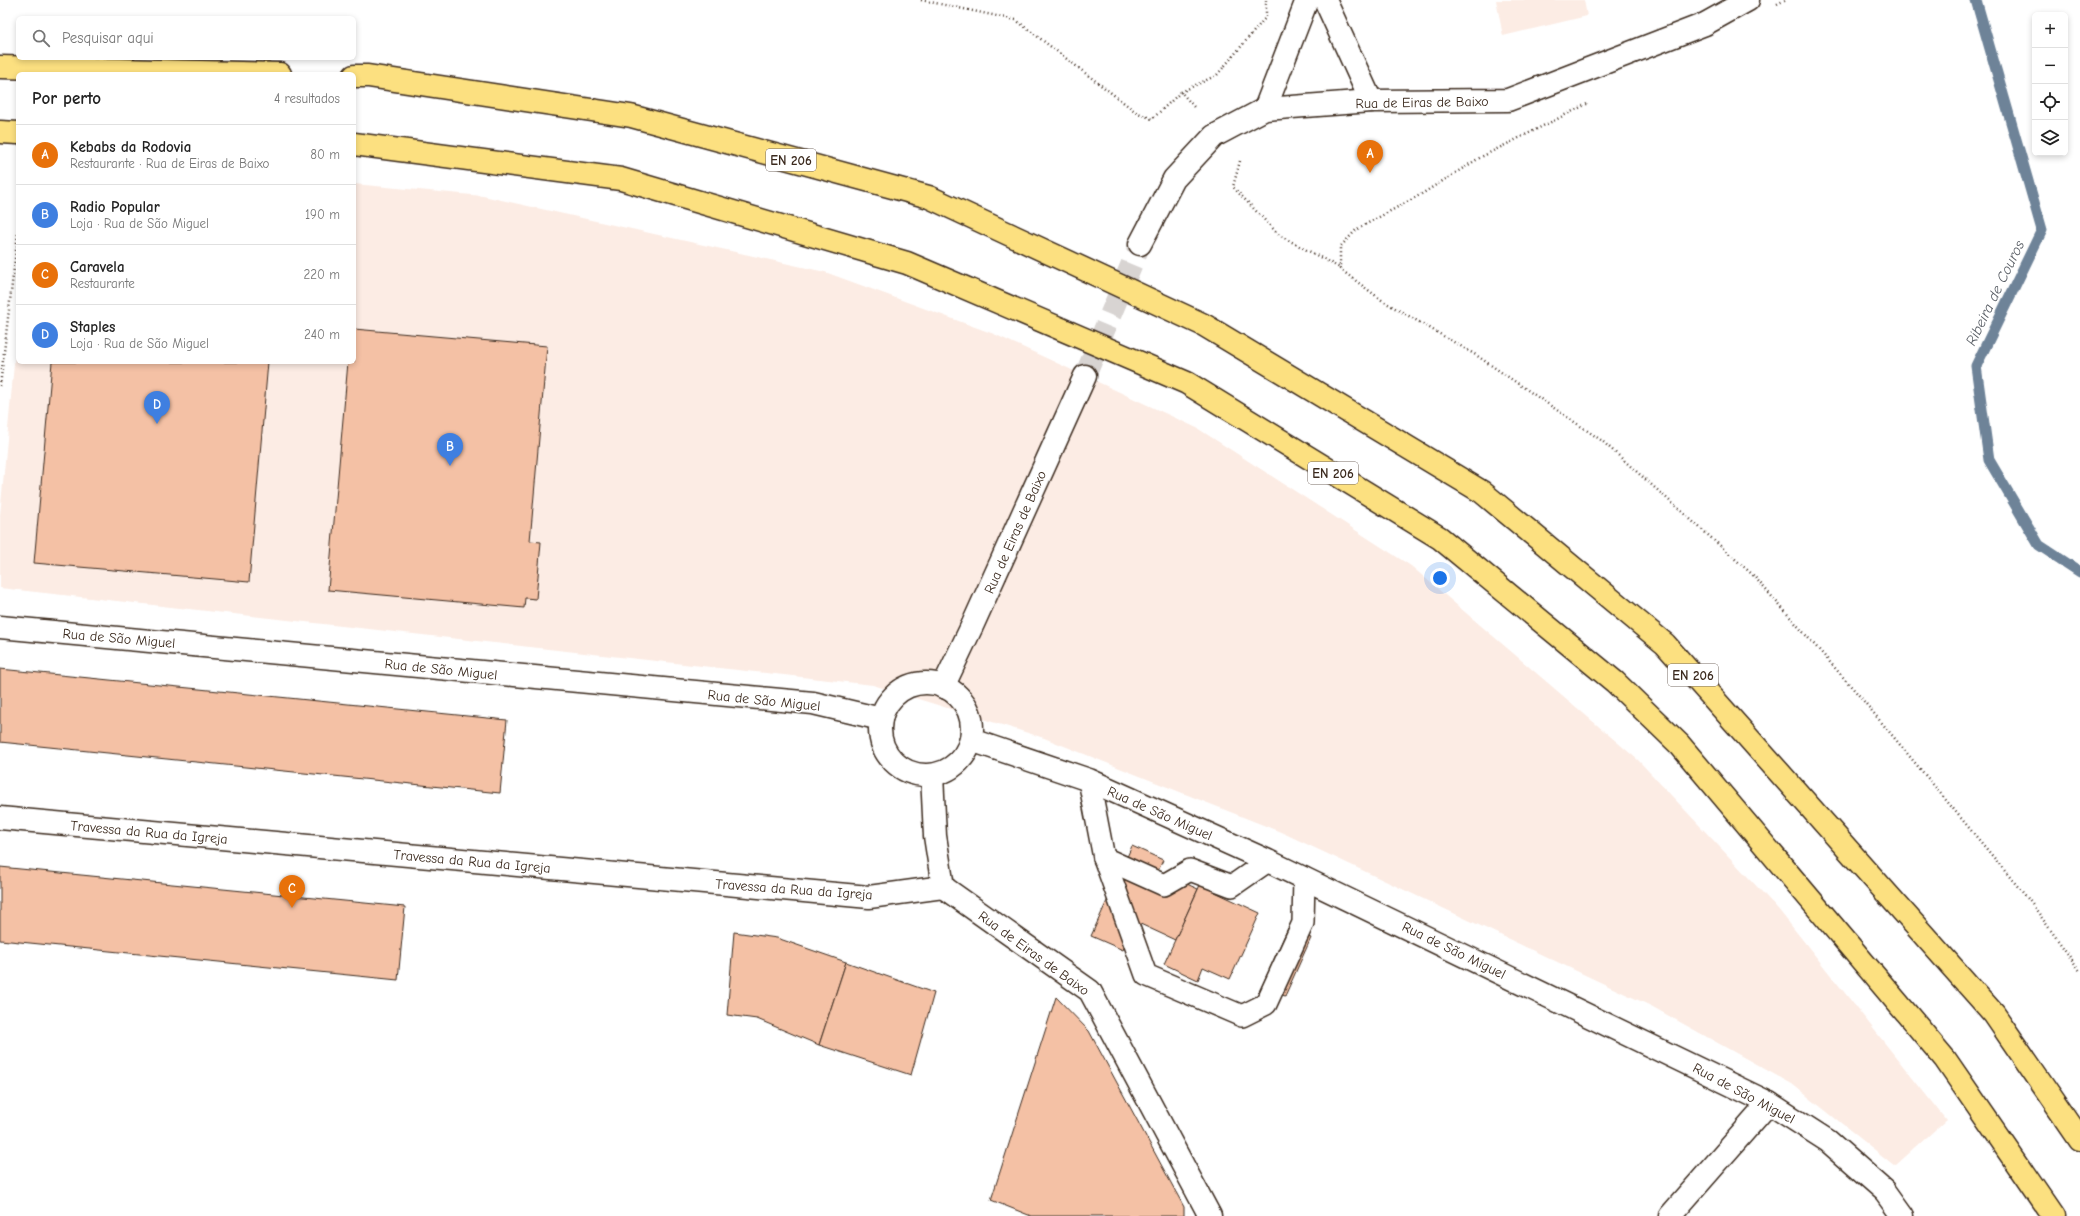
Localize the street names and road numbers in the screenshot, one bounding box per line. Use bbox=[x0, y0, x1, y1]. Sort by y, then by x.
street label: Rua de Eiras de Baixo bbox=[1355, 93, 1489, 112]
road number: EN 206 bbox=[766, 149, 816, 171]
road number: EN 206 bbox=[1308, 462, 1358, 484]
street label: Rua de Eiras de Baixo bbox=[981, 468, 1050, 596]
street label: Rua de São Miguel bbox=[62, 625, 176, 652]
street label: Rua de São Miguel bbox=[384, 655, 498, 684]
road number: EN 206 bbox=[1668, 664, 1718, 686]
street label: Rua de São Miguel bbox=[707, 686, 821, 715]
street label: Rua de São Miguel bbox=[1105, 783, 1215, 844]
street label: Travessa da Rua da Igreja bbox=[70, 817, 228, 848]
street label: Travessa da Rua da Igreja bbox=[393, 846, 551, 877]
street label: Travessa da Rua da Igreja bbox=[715, 876, 873, 903]
street label: Rua de Eiras de Baixo bbox=[975, 907, 1093, 999]
street label: Rua de São Miguel bbox=[1399, 918, 1508, 983]
street label: Rua de São Miguel bbox=[1690, 1059, 1798, 1127]

